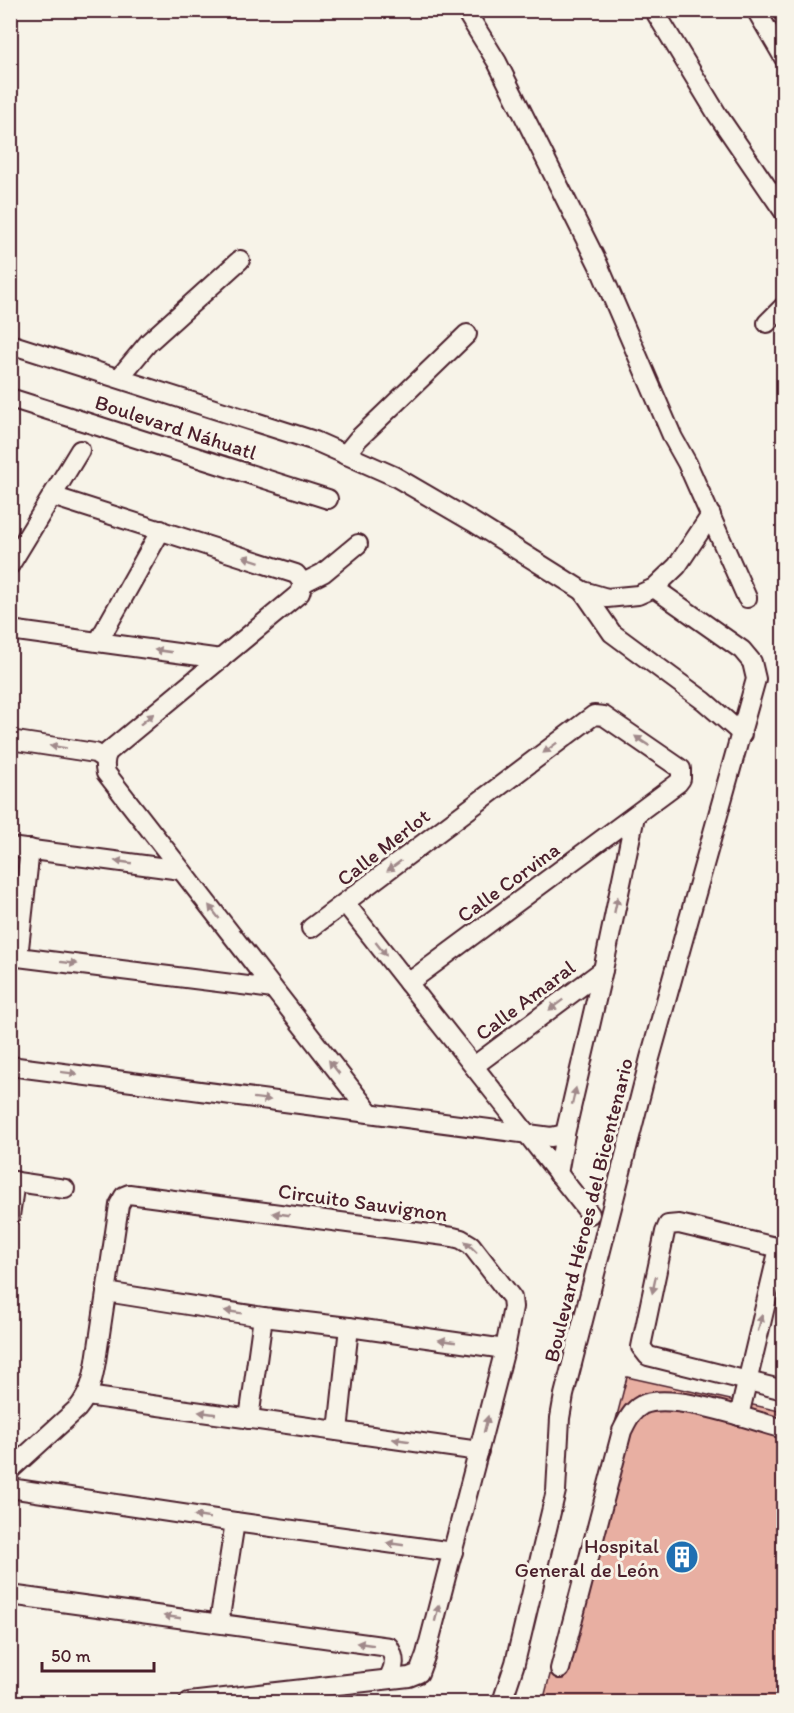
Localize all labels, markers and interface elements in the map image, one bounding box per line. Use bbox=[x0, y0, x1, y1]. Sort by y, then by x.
street label: Boulevard Náhuatl bbox=[92, 389, 260, 465]
one-way arrow bbox=[242, 554, 260, 564]
one-way arrow bbox=[154, 646, 173, 655]
one-way arrow bbox=[139, 713, 155, 726]
one-way arrow bbox=[634, 736, 650, 747]
one-way arrow bbox=[542, 741, 557, 753]
one-way arrow bbox=[49, 743, 68, 752]
street label: Calle Merlot bbox=[332, 803, 435, 891]
street label: Calle Corvina bbox=[452, 837, 564, 927]
one-way arrow bbox=[113, 857, 132, 866]
one-way arrow bbox=[387, 859, 402, 871]
one-way arrow bbox=[612, 896, 621, 915]
one-way arrow bbox=[209, 905, 221, 920]
one-way arrow bbox=[375, 941, 388, 957]
street label: Calle Amaral bbox=[470, 954, 580, 1046]
one-way arrow bbox=[59, 959, 78, 968]
one-way arrow bbox=[548, 999, 564, 1011]
street label: Boulevard Héroes del Bicentenario bbox=[538, 1055, 638, 1365]
one-way arrow bbox=[328, 1059, 340, 1074]
one-way arrow bbox=[59, 1069, 78, 1078]
one-way arrow bbox=[569, 1086, 579, 1105]
one-way arrow bbox=[252, 1094, 271, 1103]
street label: Circuito Sauvignon bbox=[277, 1178, 450, 1226]
one-way arrow bbox=[272, 1209, 291, 1218]
one-way arrow bbox=[464, 1240, 479, 1254]
one-way arrow bbox=[648, 1276, 658, 1294]
one-way arrow bbox=[223, 1308, 242, 1317]
one-way arrow bbox=[756, 1314, 766, 1333]
one-way arrow bbox=[437, 1336, 456, 1345]
one-way arrow bbox=[198, 1408, 217, 1417]
one-way arrow bbox=[481, 1415, 491, 1433]
one-way arrow bbox=[391, 1435, 410, 1444]
one-way arrow bbox=[192, 1512, 211, 1521]
place label: Hospital General de León bbox=[514, 1533, 659, 1582]
one-way arrow bbox=[385, 1539, 404, 1549]
building icon: Hospital General de León bbox=[664, 1539, 700, 1575]
one-way arrow bbox=[433, 1604, 442, 1622]
one-way arrow bbox=[163, 1612, 182, 1622]
scale bar bbox=[42, 1635, 154, 1673]
one-way arrow bbox=[356, 1639, 375, 1648]
text: 50 m bbox=[51, 1645, 91, 1667]

